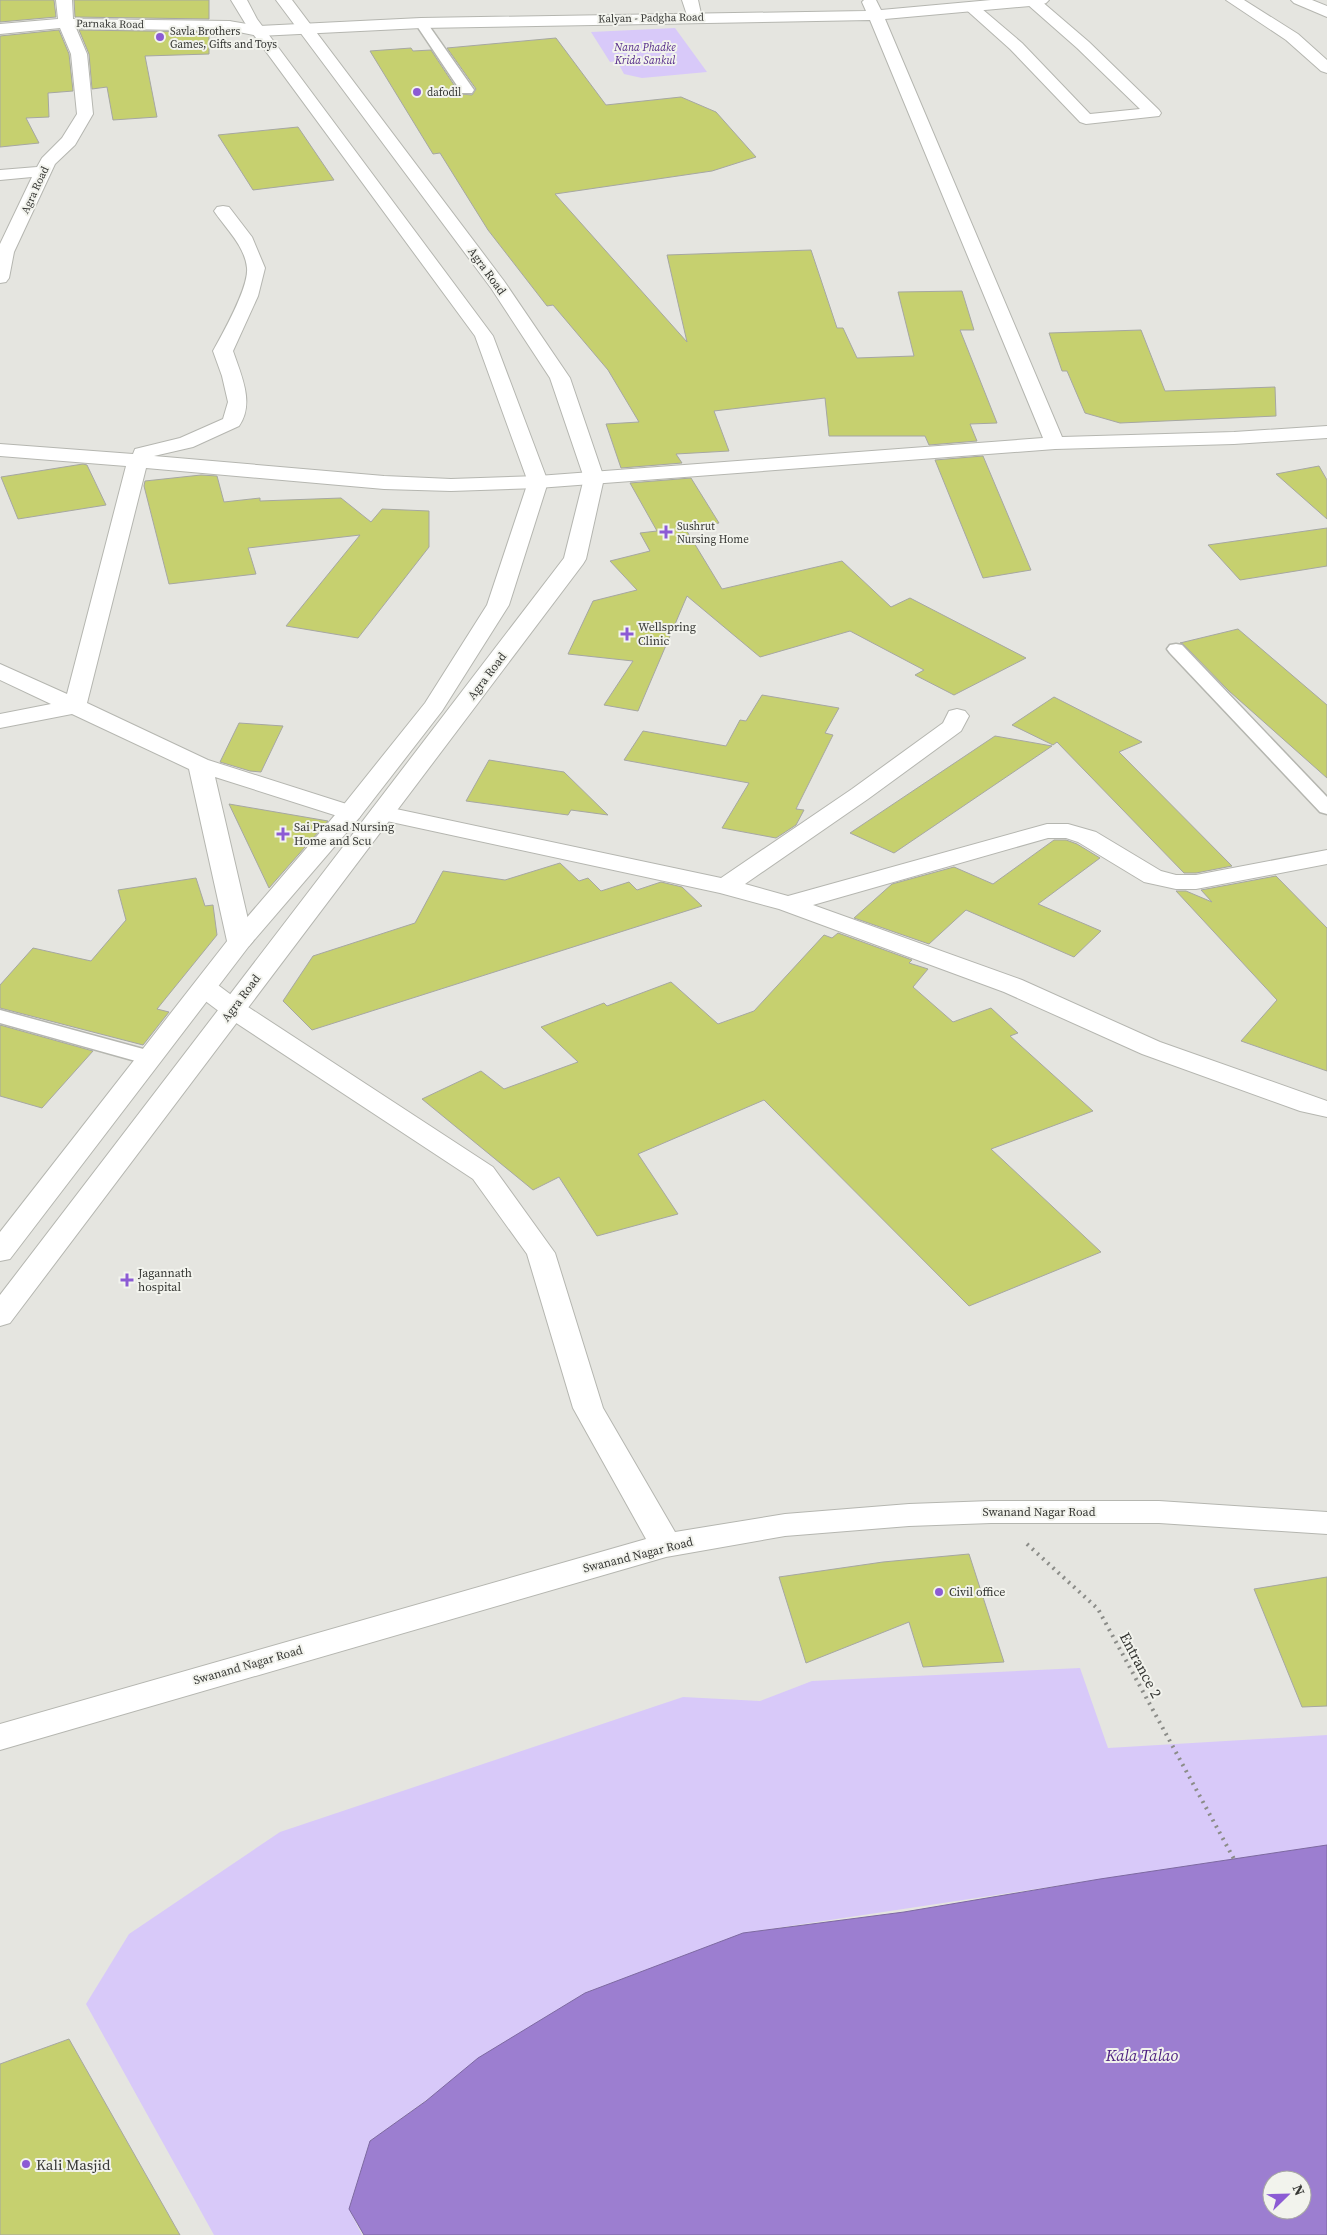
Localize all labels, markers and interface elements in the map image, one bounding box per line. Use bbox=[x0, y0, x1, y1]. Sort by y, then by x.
street label: Kalyan - Padgha Road bbox=[598, 10, 705, 26]
street label: Parnaka Road bbox=[76, 16, 145, 32]
place label: Savla Brothers Games, Gifts and Toys bbox=[170, 24, 277, 52]
marker: Savla Brothers Games, Gifts and Toys bbox=[154, 31, 166, 43]
park label: Nana Phadke Krida Sankul bbox=[613, 40, 676, 68]
place label: dafodil bbox=[427, 85, 461, 100]
marker: dafodil bbox=[411, 86, 423, 98]
street label: Agra Road bbox=[18, 163, 53, 216]
street label: Agra Road bbox=[464, 244, 510, 298]
place label: Sushrut Nursing Home bbox=[677, 519, 749, 547]
marker: Sushrut Nursing Home bbox=[659, 525, 673, 539]
place label: Wellspring Clinic bbox=[638, 619, 696, 649]
marker: Wellspring Clinic bbox=[620, 627, 634, 641]
street label: Agra Road bbox=[464, 649, 510, 703]
place label: Sai Prasad Nursing Home and Scu bbox=[294, 819, 394, 849]
marker: Sai Prasad Nursing Home and Scu bbox=[276, 827, 290, 841]
street label: Agra Road bbox=[218, 971, 264, 1025]
place label: Jagannath hospital bbox=[137, 1265, 192, 1295]
marker: Jagannath hospital bbox=[120, 1273, 134, 1287]
street label: Swanand Nagar Road bbox=[983, 1504, 1096, 1520]
street label: Swanand Nagar Road bbox=[581, 1534, 695, 1576]
place label: Civil office bbox=[949, 1584, 1005, 1600]
marker: Civil office bbox=[933, 1586, 945, 1598]
street label: Entrance 2 bbox=[1115, 1628, 1167, 1702]
street label: Swanand Nagar Road bbox=[192, 1642, 305, 1688]
water label: Kala Talao bbox=[1105, 2044, 1178, 2066]
place label: Kali Masjid bbox=[36, 2154, 111, 2175]
marker: Kali Masjid bbox=[20, 2158, 32, 2170]
north arrow bbox=[1262, 2170, 1312, 2220]
text: N bbox=[1288, 2181, 1310, 2199]

